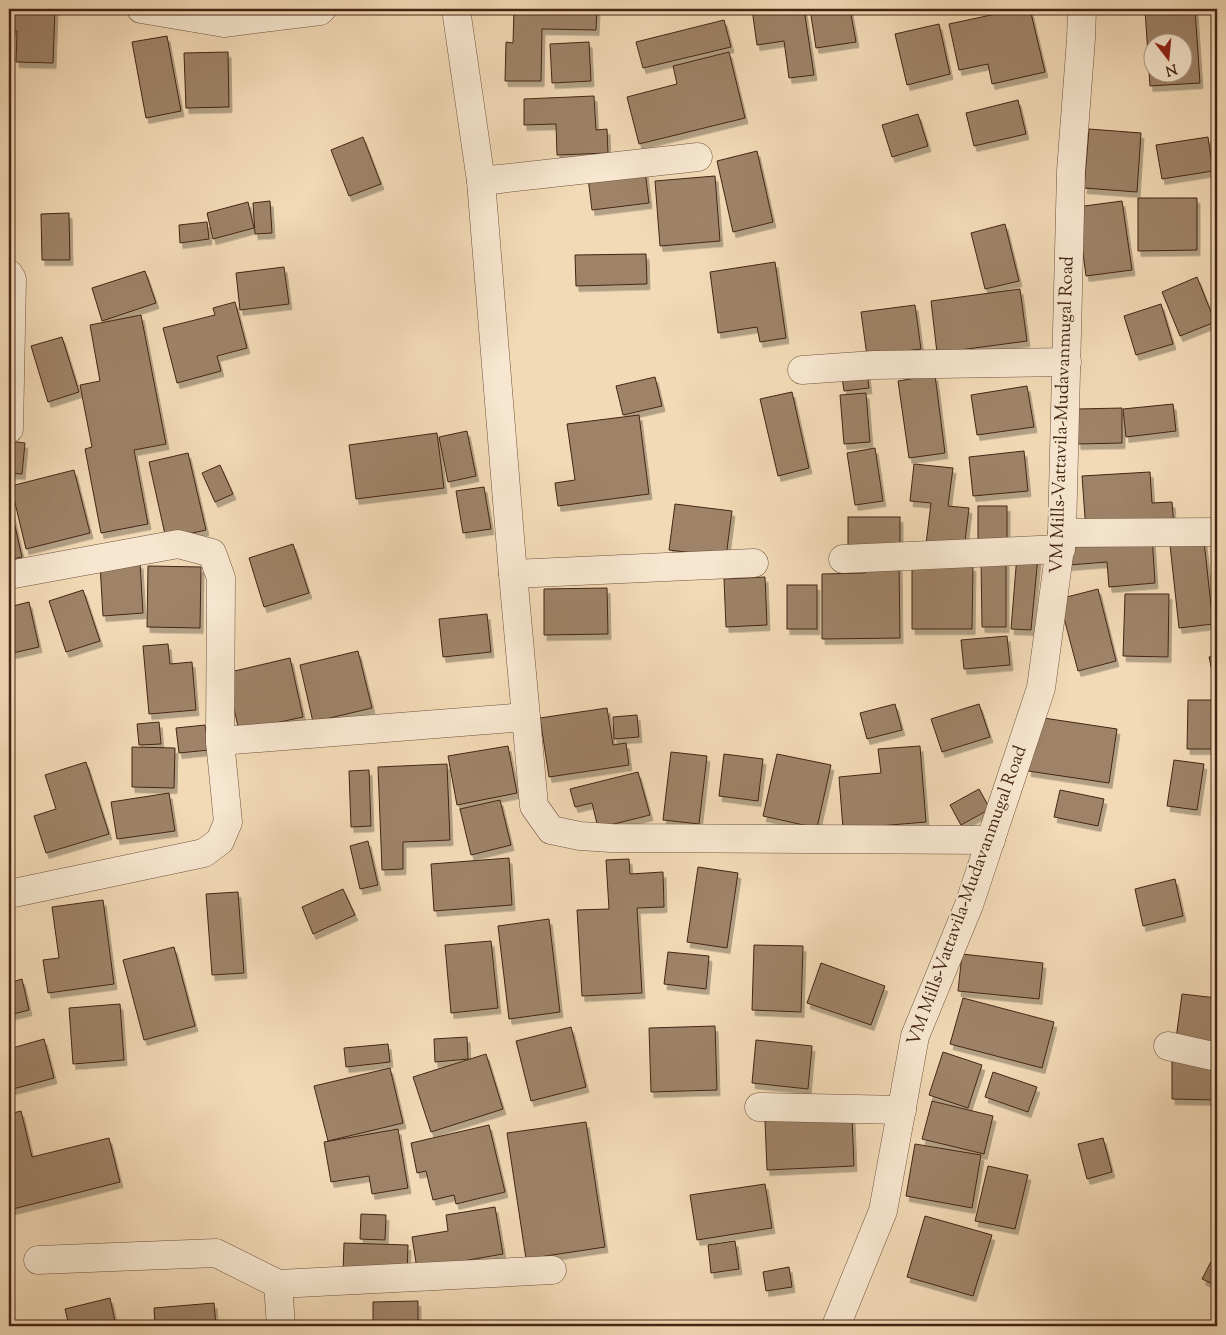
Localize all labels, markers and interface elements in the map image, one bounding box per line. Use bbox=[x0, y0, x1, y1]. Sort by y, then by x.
north arrow bbox=[1144, 32, 1194, 82]
text: N bbox=[1163, 57, 1179, 80]
street label: VM Mills-Vattavila-Mudavanmugal Road bbox=[1044, 256, 1082, 574]
street label: VM Mills-Vattavila-Mudavanmugal Road bbox=[901, 742, 1035, 1050]

